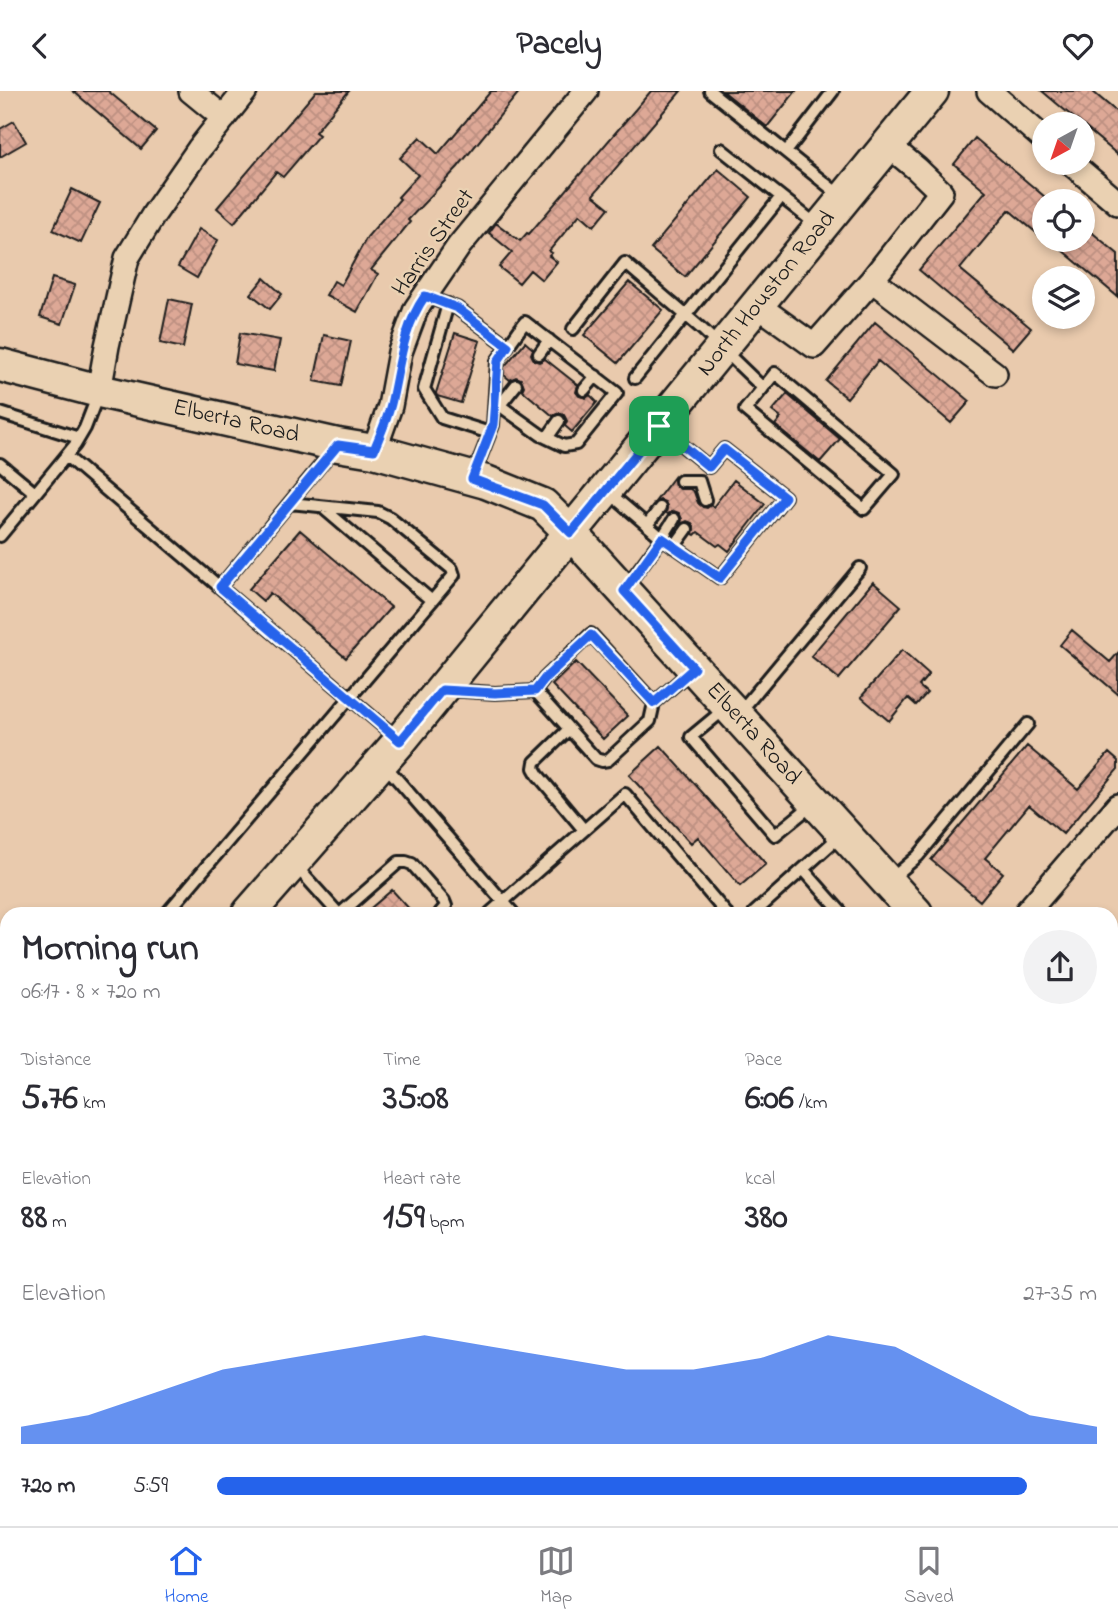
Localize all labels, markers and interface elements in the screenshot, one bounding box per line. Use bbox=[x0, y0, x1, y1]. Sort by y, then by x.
text: Pacely bbox=[516, 22, 602, 69]
icon: back bbox=[21, 27, 59, 65]
icon: heart bbox=[1059, 27, 1097, 65]
north arrow bbox=[1032, 112, 1096, 175]
map controls bbox=[1032, 112, 1095, 329]
street label: Harris Street bbox=[384, 182, 484, 304]
button: locate bbox=[1032, 189, 1095, 252]
street label: North Houston Road bbox=[689, 203, 845, 384]
button: layers bbox=[1032, 266, 1095, 329]
street label: Elberta Road bbox=[169, 390, 303, 454]
pin bbox=[629, 396, 689, 456]
icon: arrive bbox=[640, 407, 678, 445]
street label: Elberta Road bbox=[697, 674, 809, 794]
text: Morning run bbox=[21, 922, 199, 978]
button: share bbox=[1023, 930, 1097, 1004]
text: 06:17 · 8 × 720 m bbox=[21, 976, 161, 1009]
text: Distance bbox=[21, 1047, 91, 1074]
text: Time bbox=[383, 1047, 421, 1074]
text: Pace bbox=[745, 1047, 782, 1074]
text: 5.76 bbox=[21, 1074, 78, 1125]
text: 35:08 bbox=[383, 1074, 449, 1125]
text: 6:06 bbox=[745, 1074, 794, 1125]
text: km bbox=[78, 1090, 106, 1117]
text: /km bbox=[794, 1090, 828, 1117]
text: Elevation bbox=[21, 1166, 91, 1193]
text: Heart rate bbox=[383, 1166, 461, 1193]
text: kcal bbox=[745, 1166, 775, 1193]
text: 88 bbox=[21, 1193, 47, 1244]
text: 159 bbox=[383, 1193, 425, 1244]
text: 380 bbox=[745, 1193, 788, 1244]
text: m bbox=[47, 1209, 67, 1236]
text: bpm bbox=[425, 1209, 465, 1236]
text: Elevation bbox=[21, 1278, 106, 1311]
text: 27–35 m bbox=[1023, 1278, 1097, 1311]
text: 720 m bbox=[21, 1470, 75, 1503]
text: 5:59 bbox=[133, 1470, 168, 1503]
tab: Home bbox=[164, 1542, 209, 1611]
tab: Map bbox=[537, 1542, 575, 1611]
tab: Saved bbox=[904, 1542, 954, 1611]

